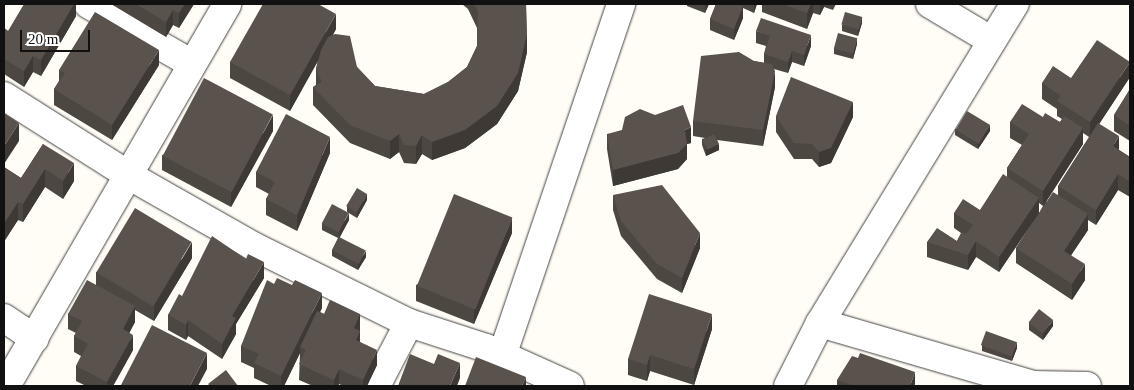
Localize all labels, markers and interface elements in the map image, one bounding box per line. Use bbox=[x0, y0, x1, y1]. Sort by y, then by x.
scale bar bbox=[22, 20, 92, 52]
text: 20 m bbox=[28, 31, 58, 47]

